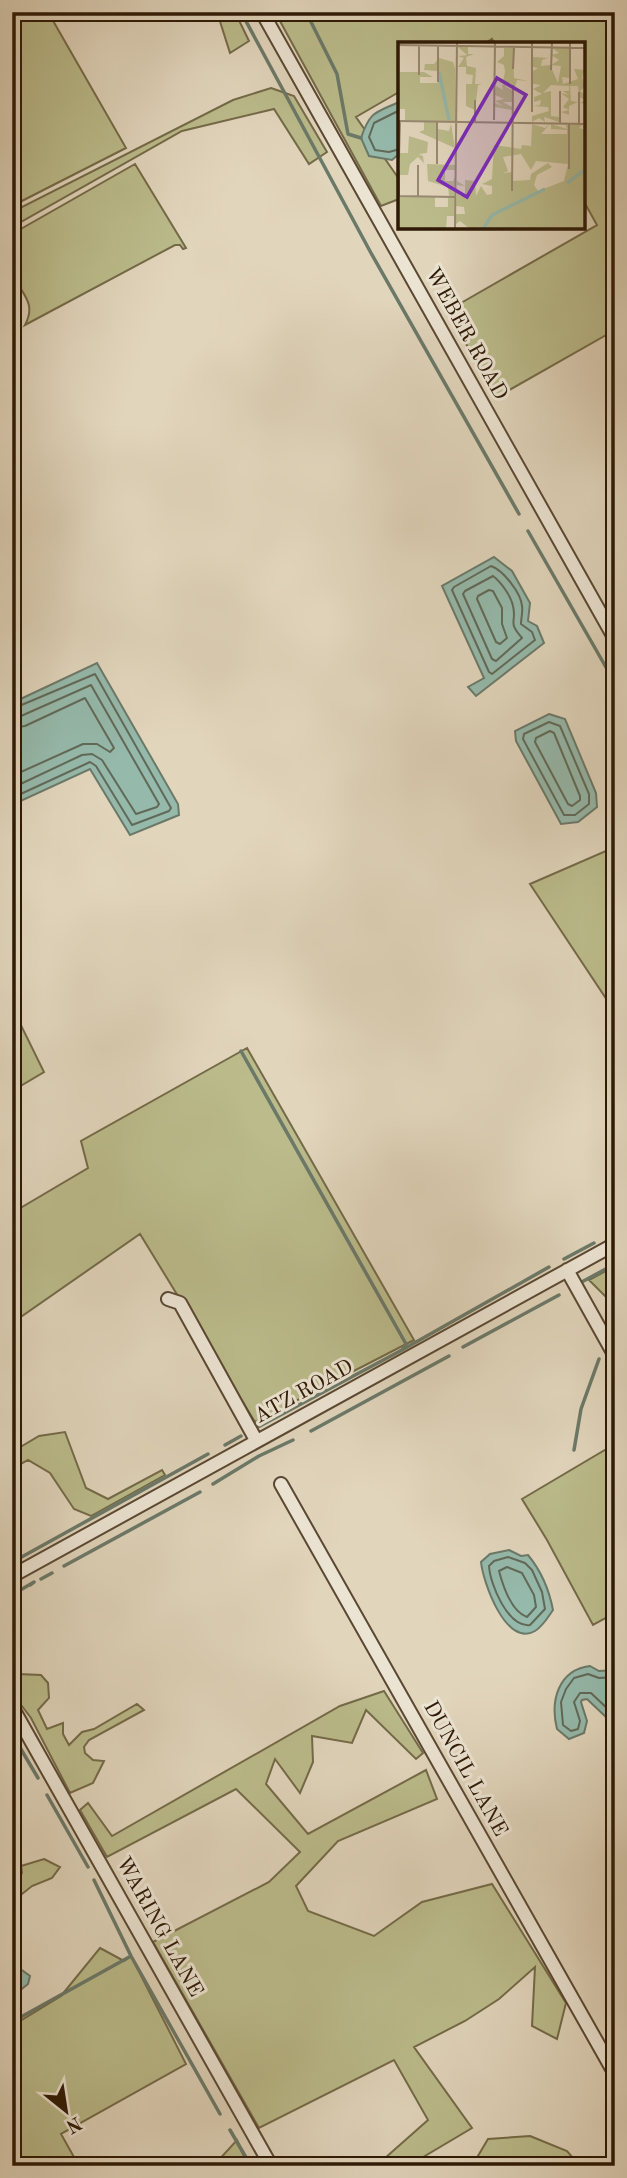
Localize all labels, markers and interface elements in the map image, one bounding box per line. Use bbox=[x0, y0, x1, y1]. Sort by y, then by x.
inset map bbox=[398, 42, 585, 229]
street label: WEBER ROAD bbox=[421, 264, 511, 404]
street label: ATZ ROAD bbox=[251, 1356, 357, 1428]
street label: DUNCIL LANE bbox=[419, 1698, 511, 1840]
street label: WARING LANE bbox=[112, 1853, 206, 2001]
north arrow bbox=[32, 2076, 102, 2146]
text: N bbox=[62, 2112, 84, 2136]

